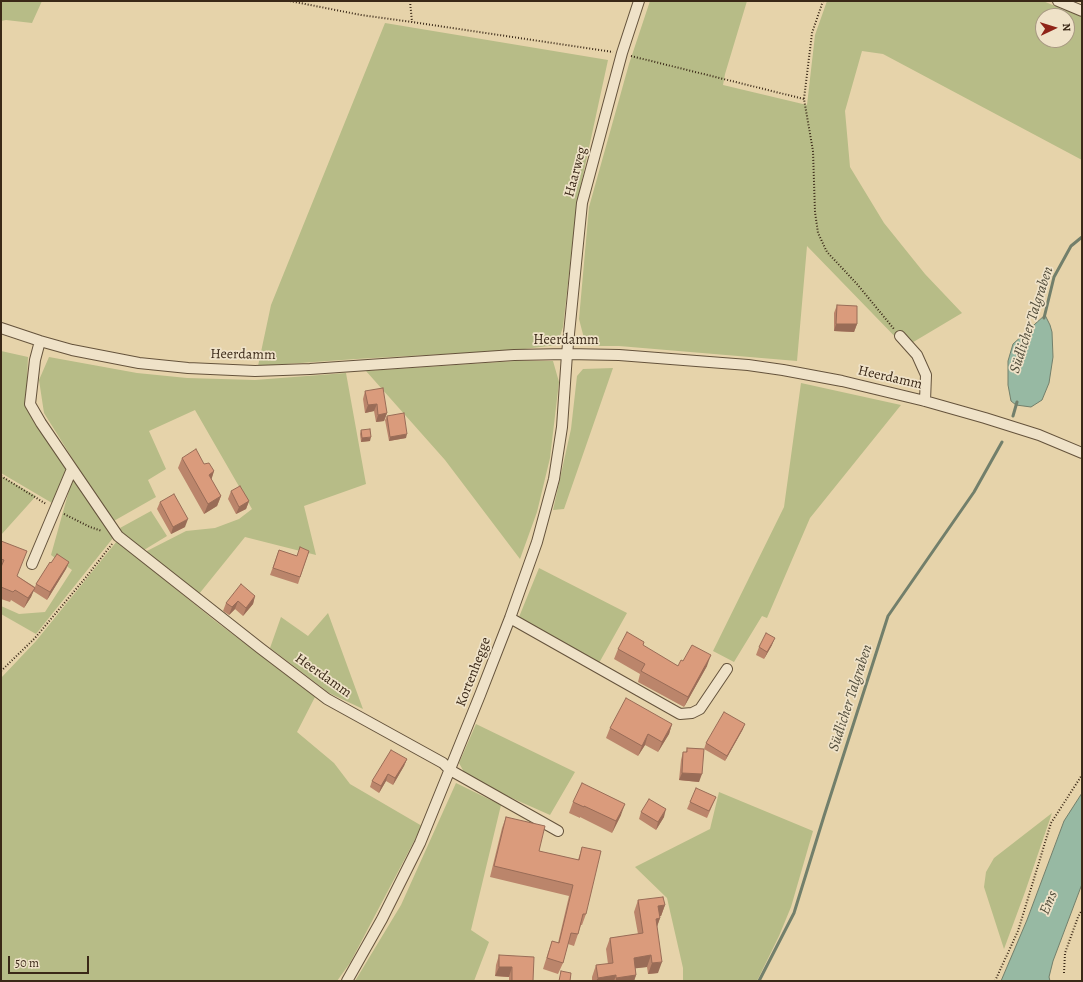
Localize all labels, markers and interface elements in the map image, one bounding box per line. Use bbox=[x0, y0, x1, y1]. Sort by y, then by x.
north arrow bbox=[1035, 8, 1075, 48]
text: N bbox=[1059, 23, 1074, 32]
street label: Haarweg bbox=[561, 145, 591, 199]
water label: Südlicher Talgraben bbox=[1006, 264, 1058, 376]
street label: Heerdamm bbox=[533, 333, 599, 349]
street label: Heerdamm bbox=[210, 346, 276, 364]
street label: Heerdamm bbox=[856, 362, 924, 394]
street label: Kortenhegge bbox=[453, 635, 495, 709]
water label: Südlicher Talgraben bbox=[825, 642, 877, 754]
street label: Heerdamm bbox=[291, 650, 355, 702]
water label: Ems bbox=[1036, 888, 1062, 918]
scale bar bbox=[10, 948, 91, 974]
text: 50 m bbox=[15, 955, 39, 971]

